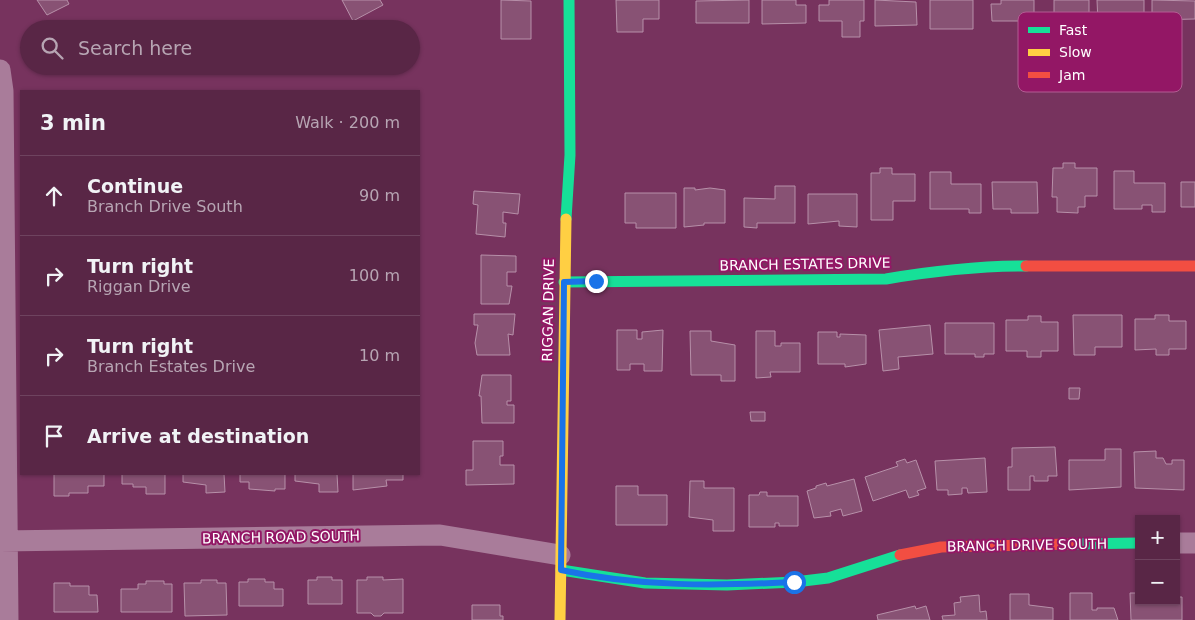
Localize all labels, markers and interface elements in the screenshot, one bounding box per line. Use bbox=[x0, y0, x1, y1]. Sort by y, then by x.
legend bbox=[1018, 12, 1182, 92]
search box bbox=[20, 20, 420, 75]
text: Fast bbox=[1059, 22, 1088, 38]
icon: search bbox=[38, 34, 66, 62]
text: Search here bbox=[78, 37, 192, 59]
text: Slow bbox=[1059, 44, 1092, 60]
text: Jam bbox=[1058, 67, 1085, 83]
text: 3 min bbox=[40, 111, 106, 135]
text: Walk · 200 m bbox=[295, 113, 400, 132]
text: Continue bbox=[87, 175, 183, 197]
icon: ahead bbox=[40, 182, 68, 210]
text: 90 m bbox=[359, 186, 400, 205]
text: Branch Drive South bbox=[87, 197, 243, 216]
text: Turn right bbox=[87, 255, 193, 277]
street label: BRANCH ESTATES DRIVE bbox=[719, 255, 891, 273]
street label: RIGGAN DRIVE bbox=[539, 258, 557, 362]
icon: right bbox=[40, 262, 68, 290]
text: 100 m bbox=[349, 266, 400, 285]
route end bbox=[585, 270, 608, 293]
text: Riggan Drive bbox=[87, 277, 191, 296]
text: Turn right bbox=[87, 335, 193, 357]
icon: right bbox=[40, 342, 68, 370]
text: 10 m bbox=[359, 346, 400, 365]
text: Branch Estates Drive bbox=[87, 357, 255, 376]
icon: arrive bbox=[40, 422, 68, 450]
text: Arrive at destination bbox=[87, 425, 309, 447]
map controls bbox=[1135, 515, 1180, 605]
button: + bbox=[1135, 515, 1180, 560]
street label: BRANCH ROAD SOUTH bbox=[202, 528, 360, 546]
street label: BRANCH DRIVE SOUTH bbox=[947, 536, 1107, 554]
button: − bbox=[1135, 560, 1180, 605]
route start bbox=[783, 571, 806, 594]

